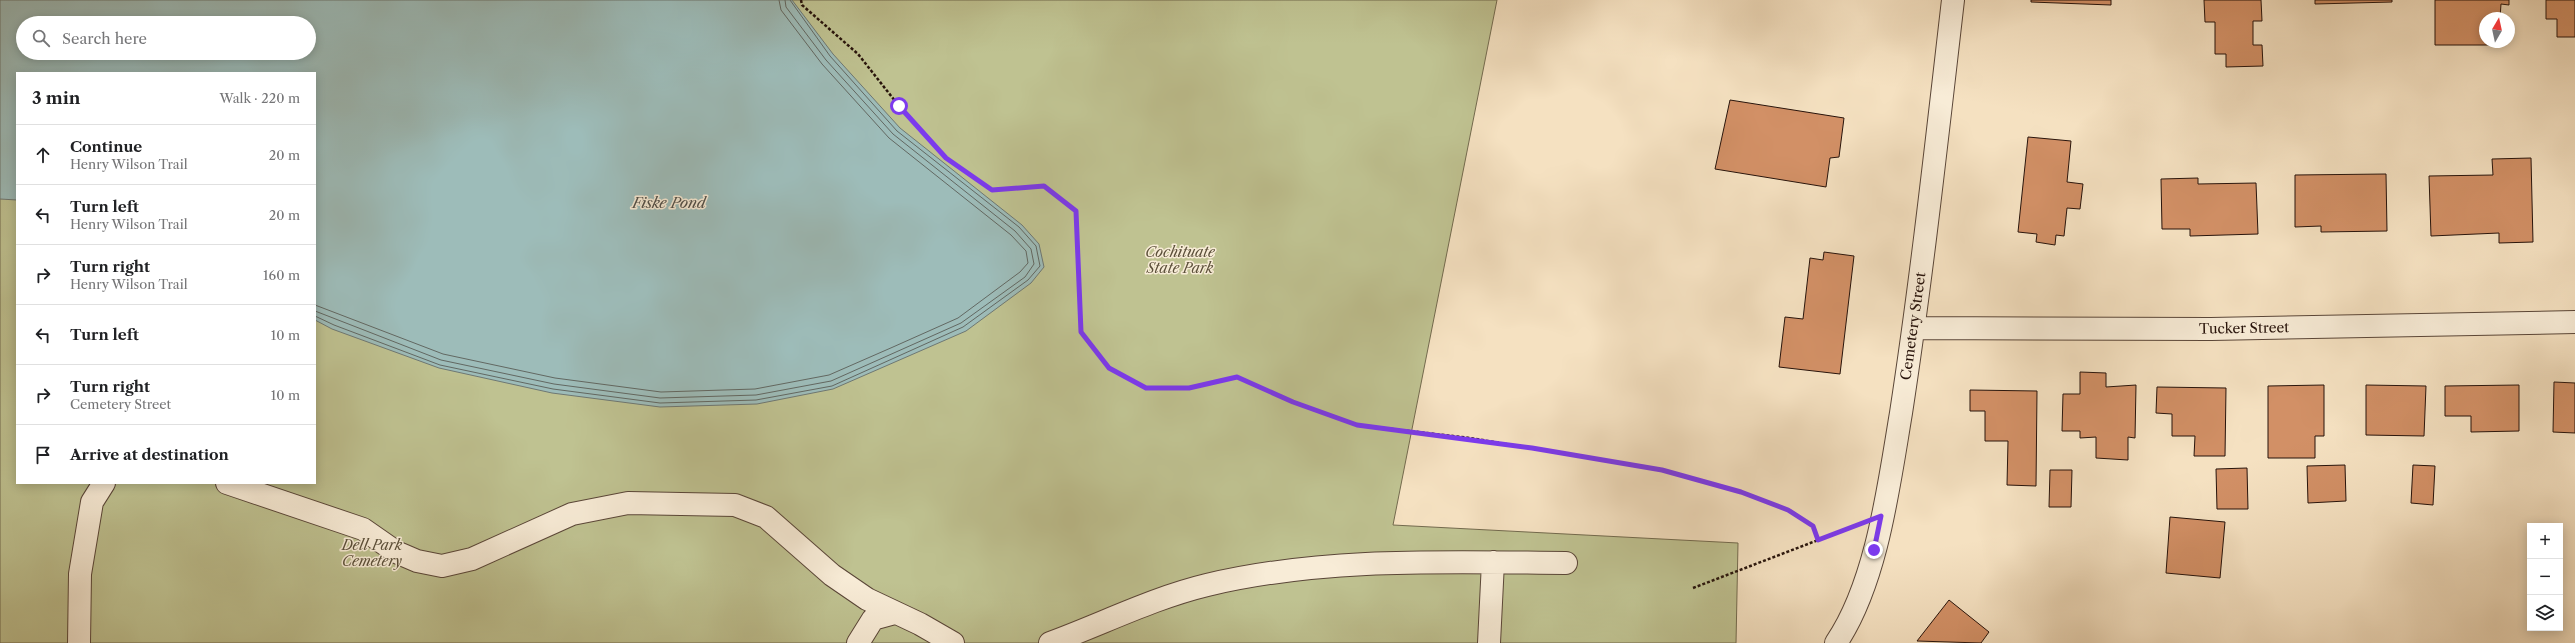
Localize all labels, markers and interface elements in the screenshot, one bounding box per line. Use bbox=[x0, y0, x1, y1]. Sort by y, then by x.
north arrow bbox=[2479, 12, 2515, 48]
search box bbox=[16, 16, 316, 60]
icon: search bbox=[30, 27, 52, 49]
text: Search here bbox=[62, 29, 147, 48]
text: 3 min bbox=[32, 88, 81, 108]
text: Walk · 220 m bbox=[220, 90, 300, 106]
route start bbox=[890, 97, 908, 115]
text: Continue bbox=[70, 137, 142, 156]
icon: ahead bbox=[32, 144, 54, 166]
text: 20 m bbox=[269, 147, 300, 163]
text: Henry Wilson Trail bbox=[70, 156, 188, 172]
water label: Fiske Pond bbox=[631, 193, 708, 212]
text: Turn left bbox=[70, 197, 139, 216]
icon: left bbox=[32, 204, 54, 226]
text: 20 m bbox=[269, 207, 300, 223]
text: Henry Wilson Trail bbox=[70, 216, 188, 232]
park label: Cochituate State Park bbox=[1145, 243, 1216, 277]
text: Turn right bbox=[70, 257, 150, 276]
icon: right bbox=[32, 264, 54, 286]
text: 160 m bbox=[263, 267, 300, 283]
street label: Cemetery Street bbox=[1897, 271, 1930, 381]
text: Henry Wilson Trail bbox=[70, 276, 188, 292]
street label: Tucker Street bbox=[2199, 318, 2289, 338]
icon: left bbox=[32, 324, 54, 346]
text: Turn left bbox=[70, 325, 139, 344]
text: 10 m bbox=[271, 327, 300, 343]
text: Turn right bbox=[70, 377, 150, 396]
icon: right bbox=[32, 384, 54, 406]
text: 10 m bbox=[271, 387, 300, 403]
text: Cemetery Street bbox=[70, 396, 171, 412]
icon: arrive bbox=[32, 444, 54, 466]
text: Arrive at destination bbox=[70, 445, 229, 464]
map controls bbox=[2527, 523, 2563, 631]
button: + bbox=[2527, 523, 2563, 559]
park label: Dell Park Cemetery bbox=[341, 536, 403, 570]
route end bbox=[1865, 541, 1883, 559]
button: − bbox=[2527, 559, 2563, 595]
button: layers bbox=[2527, 595, 2563, 631]

